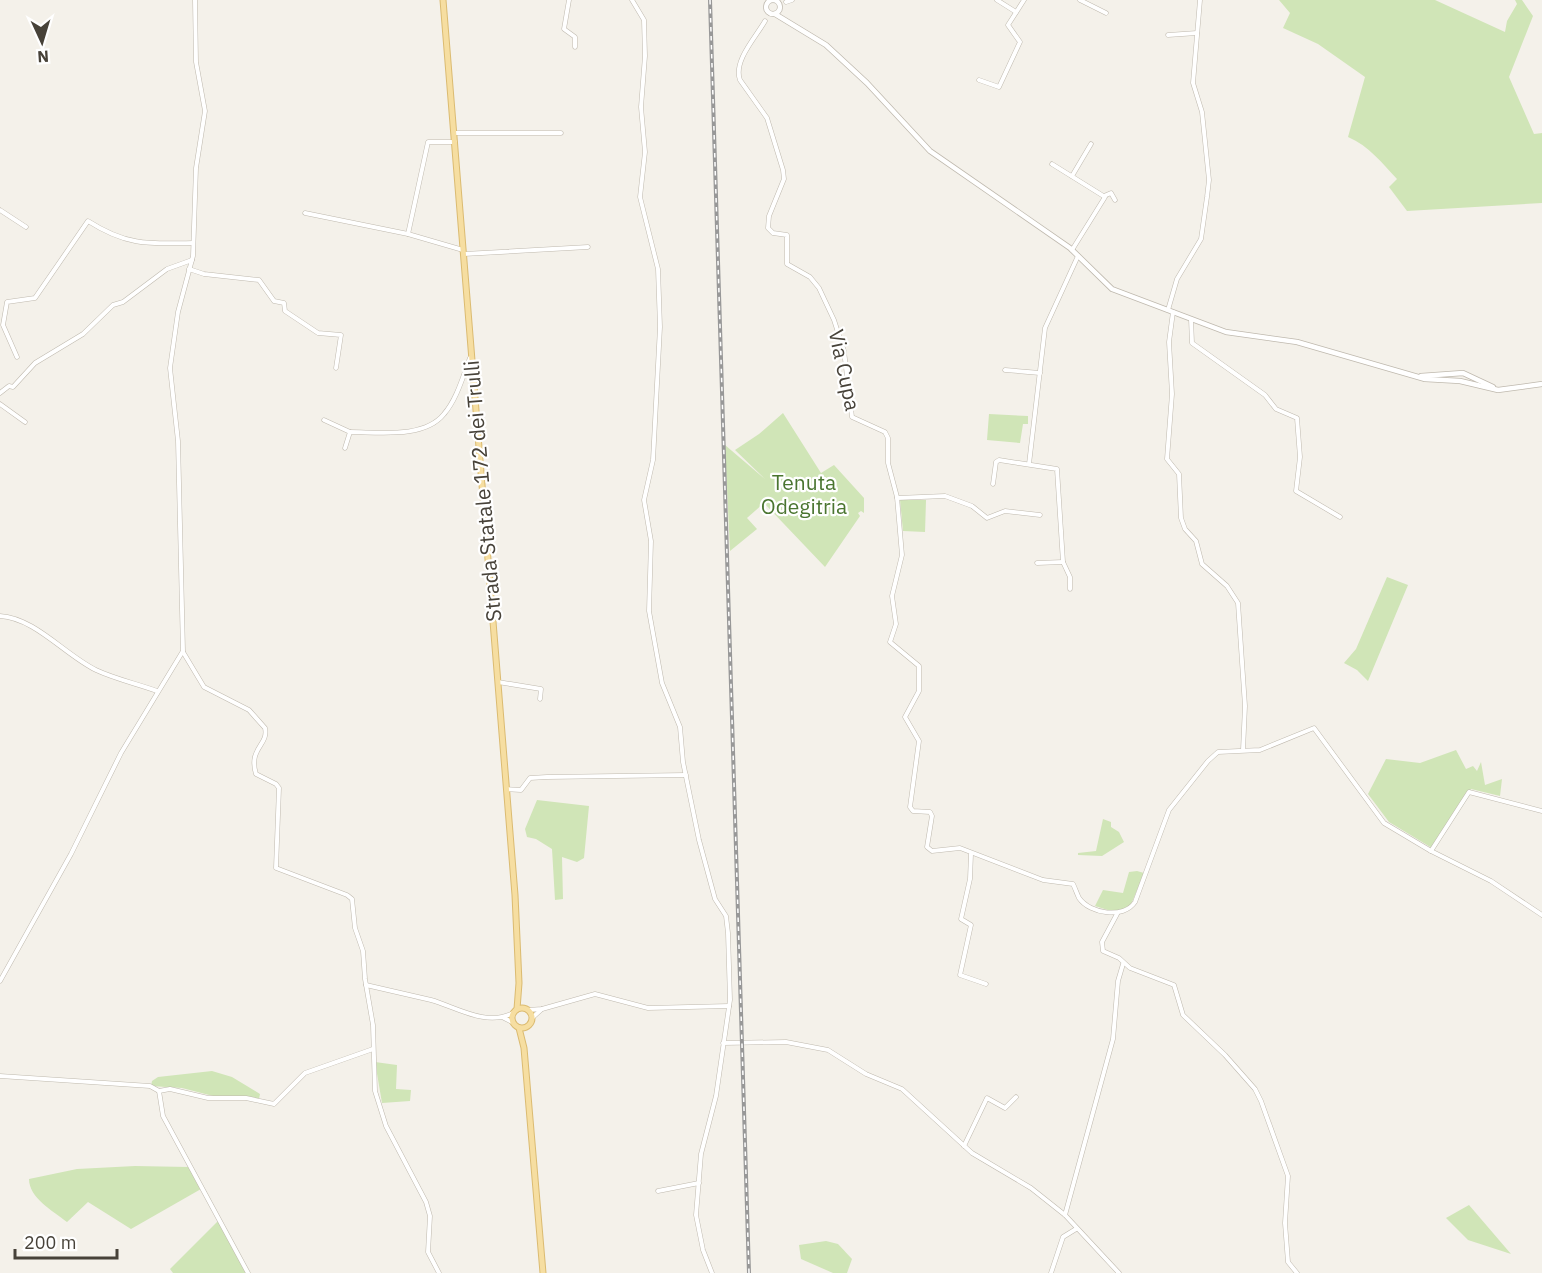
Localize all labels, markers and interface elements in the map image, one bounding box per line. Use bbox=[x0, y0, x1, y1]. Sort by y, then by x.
north arrow bbox=[12, 12, 72, 72]
text: N bbox=[37, 47, 50, 67]
street label: Via Cupa bbox=[823, 327, 867, 413]
street label: Strada Statale 172 dei Trulli bbox=[457, 359, 507, 623]
park label: Tenuta Odegitria bbox=[761, 468, 847, 520]
scale bar bbox=[15, 1222, 117, 1260]
text: 200 m bbox=[24, 1231, 76, 1254]

